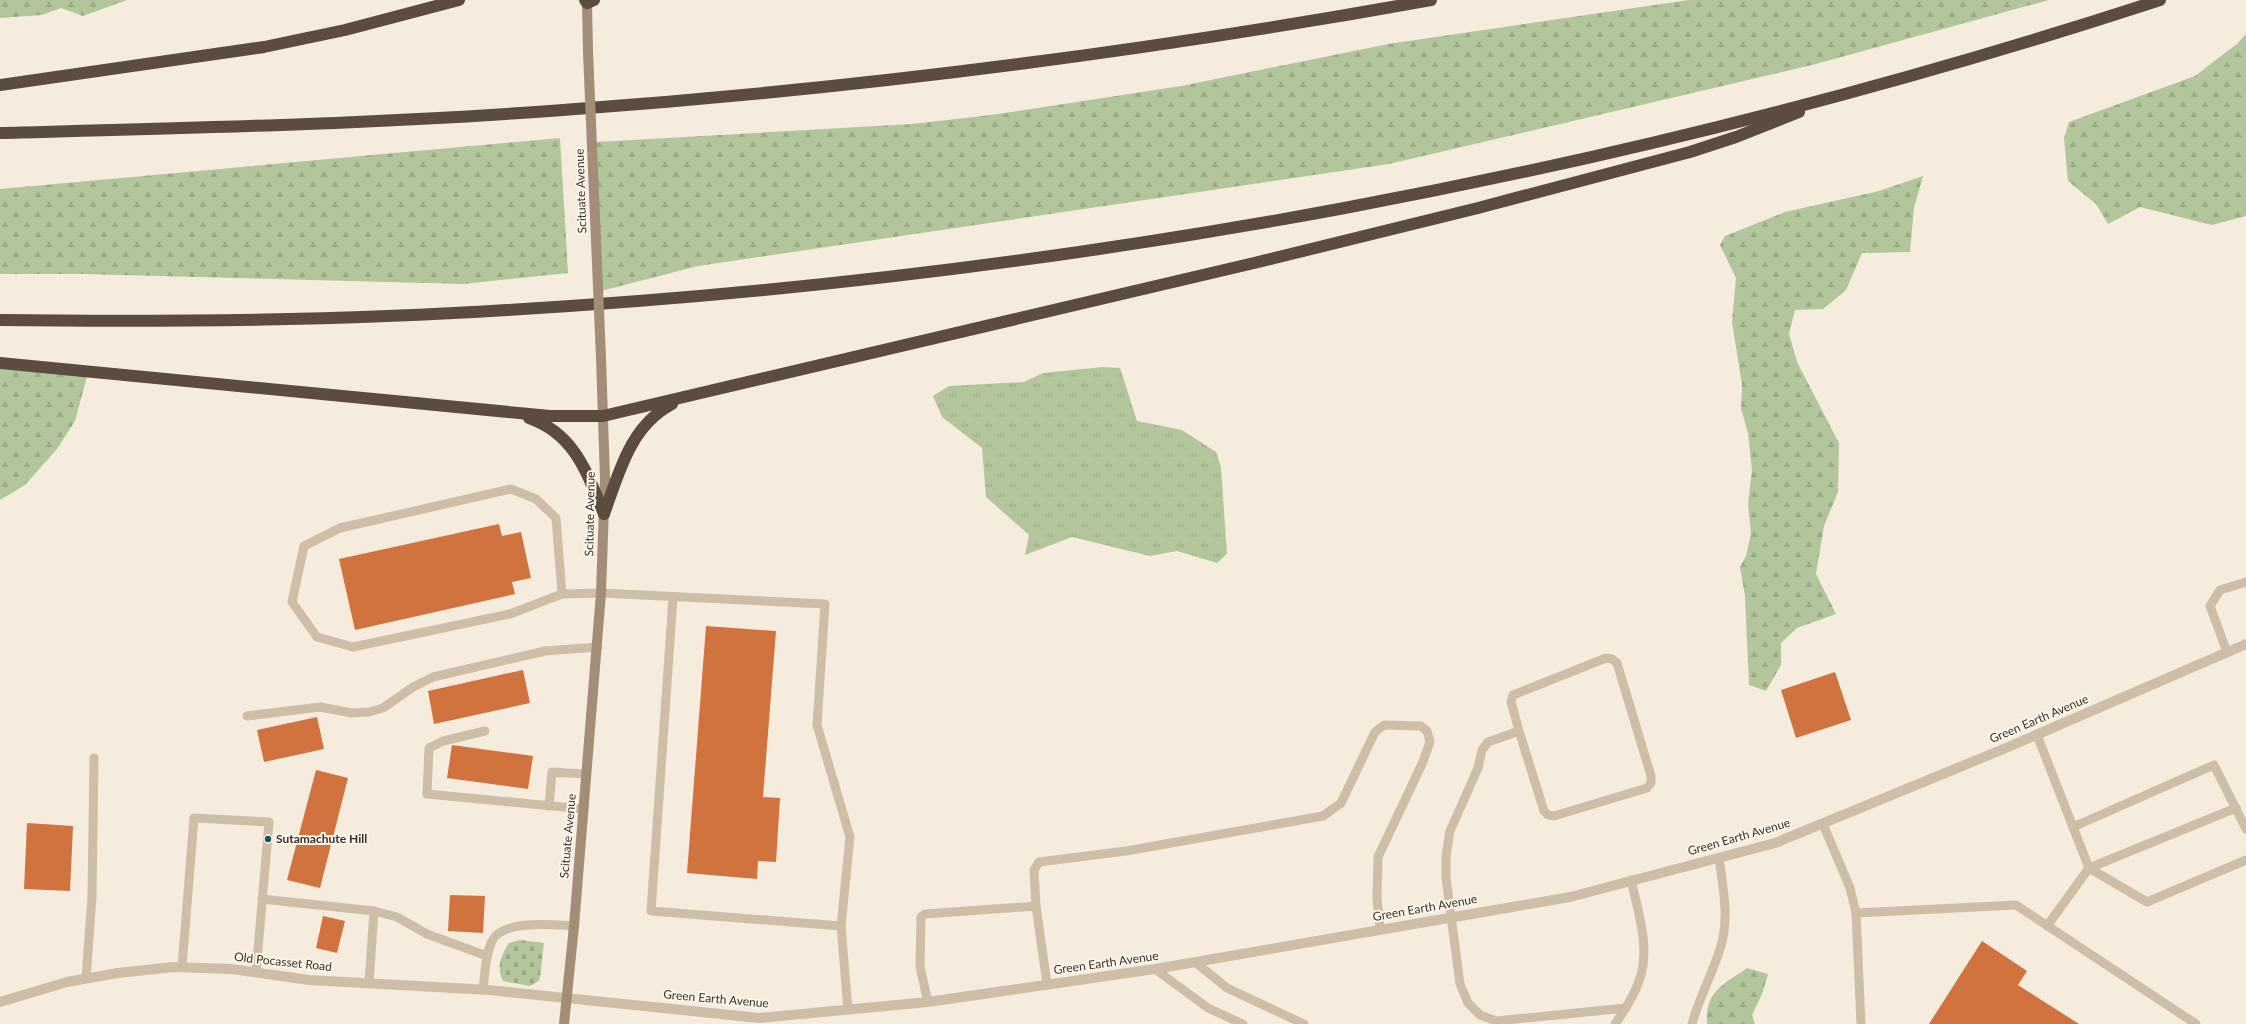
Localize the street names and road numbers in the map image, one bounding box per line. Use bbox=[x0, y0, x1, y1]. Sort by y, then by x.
street label: Scituate Avenue bbox=[572, 148, 589, 234]
street label: Scituate Avenue bbox=[581, 471, 598, 557]
street label: Green Earth Avenue bbox=[1987, 691, 2090, 746]
street label: Scituate Avenue bbox=[556, 793, 579, 879]
street label: Green Earth Avenue bbox=[1686, 815, 1792, 858]
street label: Green Earth Avenue bbox=[1372, 891, 1478, 924]
street label: Green Earth Avenue bbox=[1052, 948, 1159, 977]
street label: Old Pocasset Road bbox=[233, 949, 333, 974]
street label: Green Earth Avenue bbox=[663, 986, 769, 1011]

